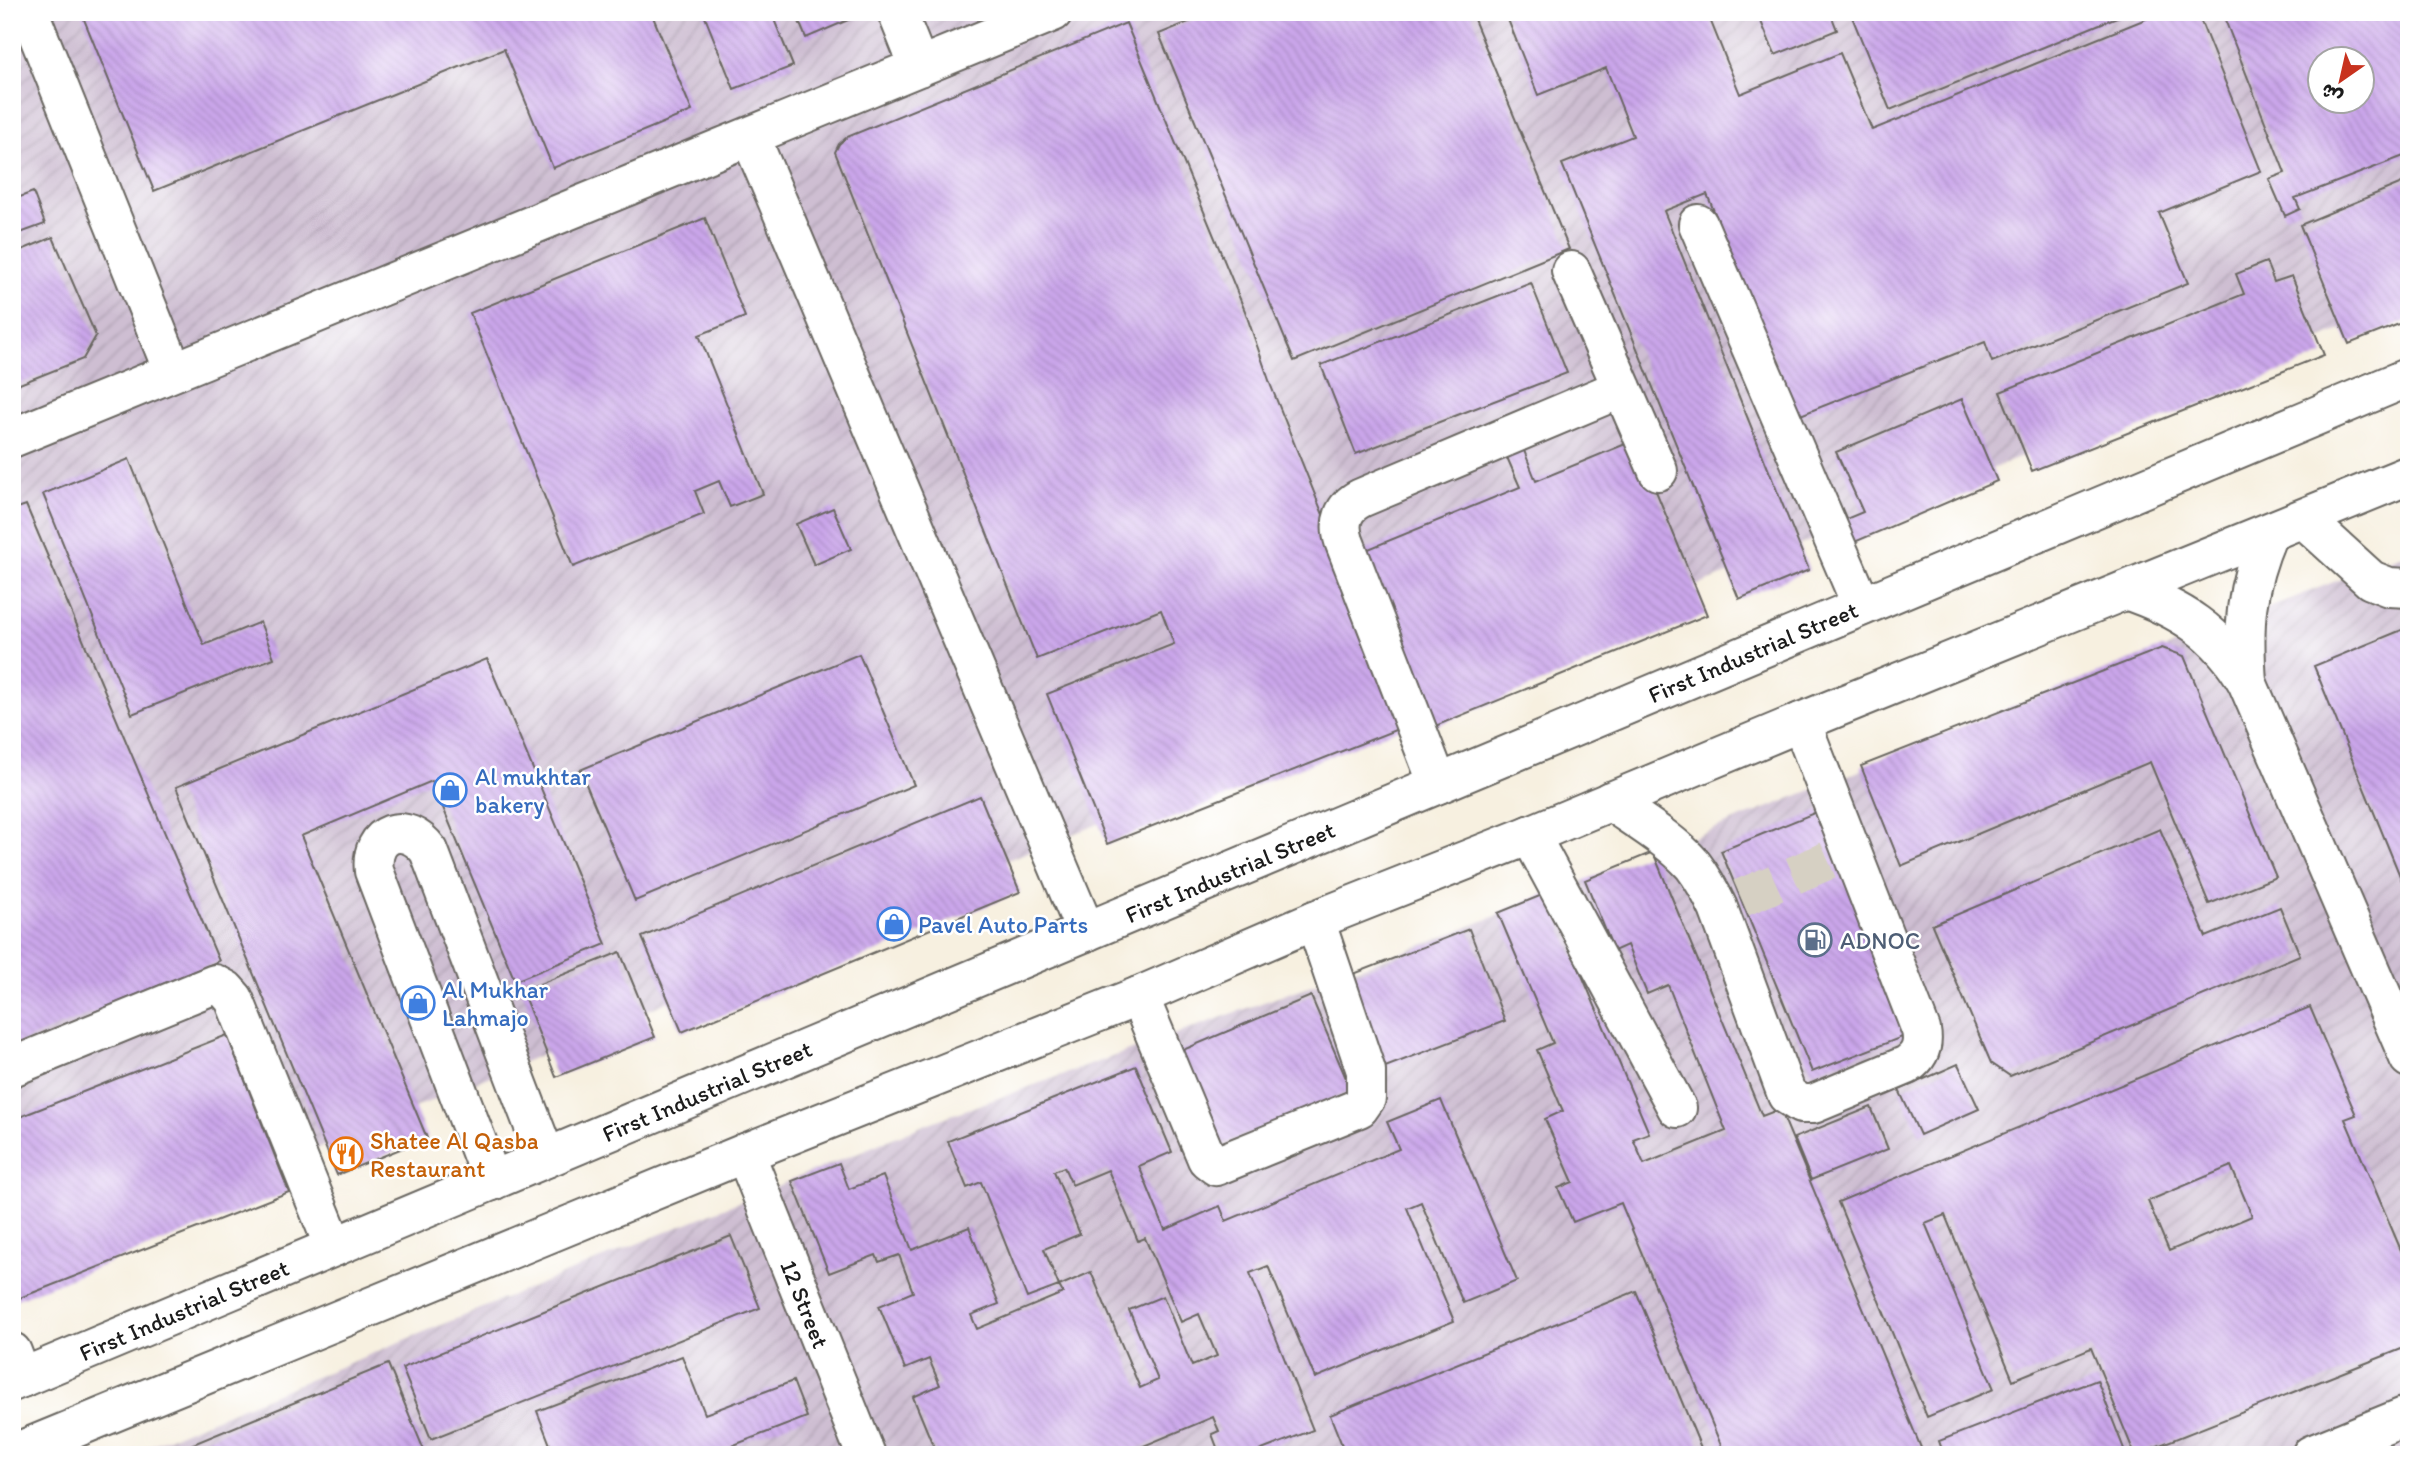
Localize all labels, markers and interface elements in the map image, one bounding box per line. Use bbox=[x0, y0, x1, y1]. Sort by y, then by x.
north arrow bbox=[2306, 46, 2376, 116]
text: ش bbox=[2317, 78, 2347, 109]
street label: First Industrial Street bbox=[1644, 595, 1862, 709]
place label: Al mukhtar bakery bbox=[475, 762, 591, 819]
shop icon: Al mukhtar bakery bbox=[431, 771, 469, 809]
street label: First Industrial Street bbox=[1121, 815, 1339, 929]
shop icon: Pavel Auto Parts bbox=[875, 905, 913, 943]
place label: Pavel Auto Parts bbox=[918, 910, 1088, 939]
fuel station icon: ADNOC bbox=[1796, 921, 1834, 959]
place label: ADNOC bbox=[1840, 926, 1920, 955]
place label: Al Mukhar Lahmajo bbox=[442, 975, 549, 1032]
shop icon: Al Mukhar Lahmajo bbox=[399, 984, 437, 1022]
street label: First Industrial Street bbox=[598, 1034, 816, 1148]
place label: Shatee Al Qasba Restaurant bbox=[370, 1126, 539, 1183]
restaurant icon: Shatee Al Qasba Restaurant bbox=[327, 1135, 365, 1173]
street label: First Industrial Street bbox=[75, 1253, 293, 1367]
street label: 12 Street bbox=[774, 1256, 836, 1352]

